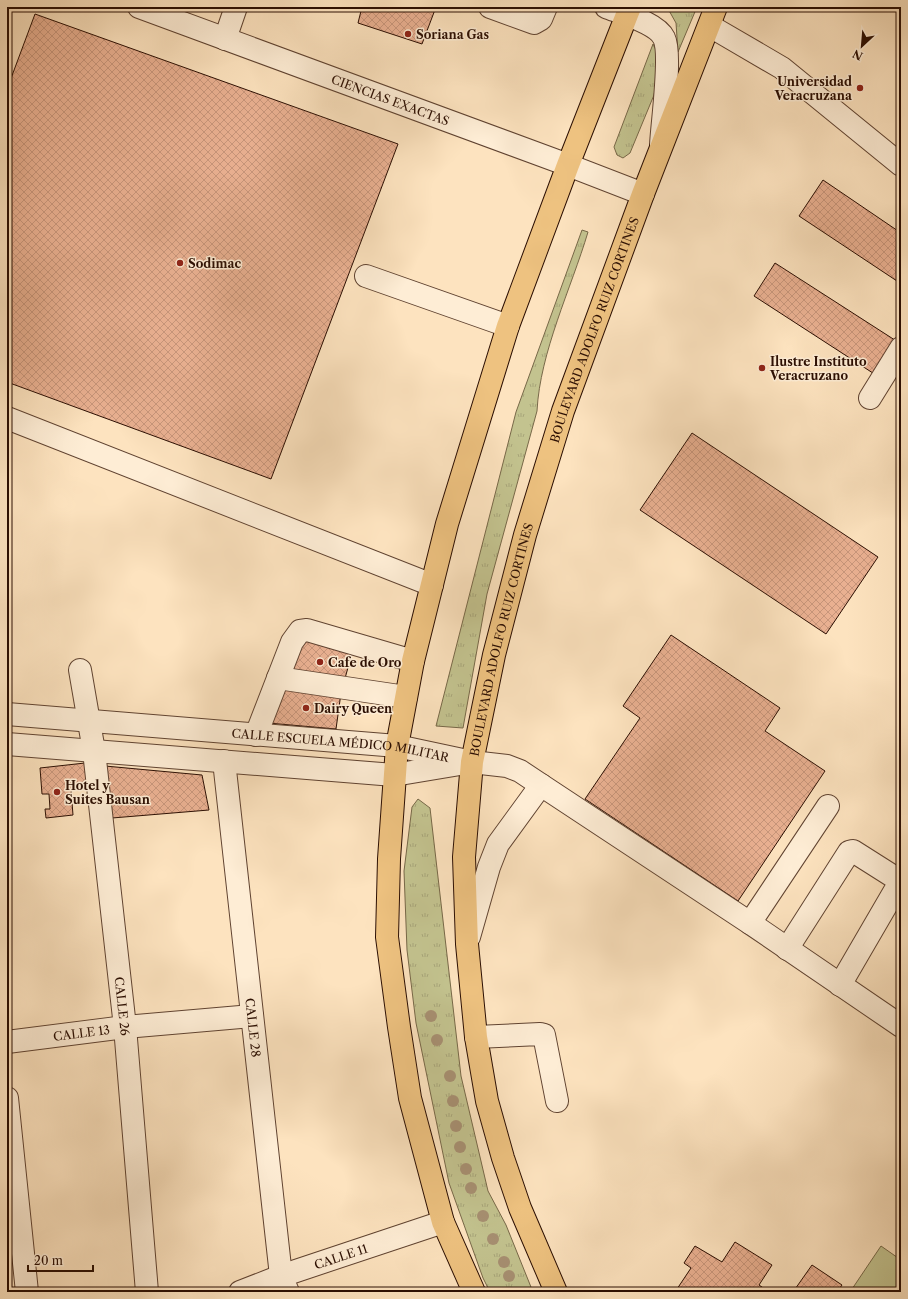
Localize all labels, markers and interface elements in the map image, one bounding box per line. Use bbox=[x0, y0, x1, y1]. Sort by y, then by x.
north arrow bbox=[842, 26, 882, 66]
place label: Soriana Gas bbox=[416, 27, 490, 42]
marker: Soriana Gas bbox=[403, 29, 413, 39]
text: N bbox=[850, 46, 865, 63]
street label: CIENCIAS EXACTAS bbox=[329, 71, 452, 128]
place label: Universidad Veracruzana bbox=[774, 74, 853, 103]
marker: Universidad Veracruzana bbox=[855, 83, 865, 93]
street label: BOULEVARD ADOLFO RUIZ CORTINES bbox=[546, 215, 642, 444]
place label: Sodimac bbox=[188, 256, 241, 271]
marker: Sodimac bbox=[175, 258, 185, 268]
place label: Ilustre Instituto Veracruzano bbox=[769, 354, 867, 383]
marker: Ilustre Instituto Veracruzano bbox=[757, 363, 767, 373]
street label: BOULEVARD ADOLFO RUIZ CORTINES bbox=[466, 521, 536, 757]
place label: Cafe de Oro bbox=[328, 655, 402, 670]
marker: Cafe de Oro bbox=[315, 657, 325, 667]
place label: Dairy Queen bbox=[314, 701, 393, 716]
marker: Dairy Queen bbox=[301, 703, 311, 713]
street label: CALLE ESCUELA MÉDICO MILITAR bbox=[231, 725, 452, 765]
place label: Hotel y Suites Bausan bbox=[65, 778, 151, 807]
marker: Hotel y Suites Bausan bbox=[52, 787, 62, 797]
street label: CALLE 26 bbox=[112, 976, 133, 1036]
street label: CALLE 28 bbox=[243, 997, 264, 1058]
street label: CALLE 13 bbox=[52, 1022, 111, 1044]
street label: CALLE 11 bbox=[312, 1240, 369, 1272]
scale bar bbox=[28, 1247, 93, 1273]
text: 20 m bbox=[34, 1253, 63, 1268]

